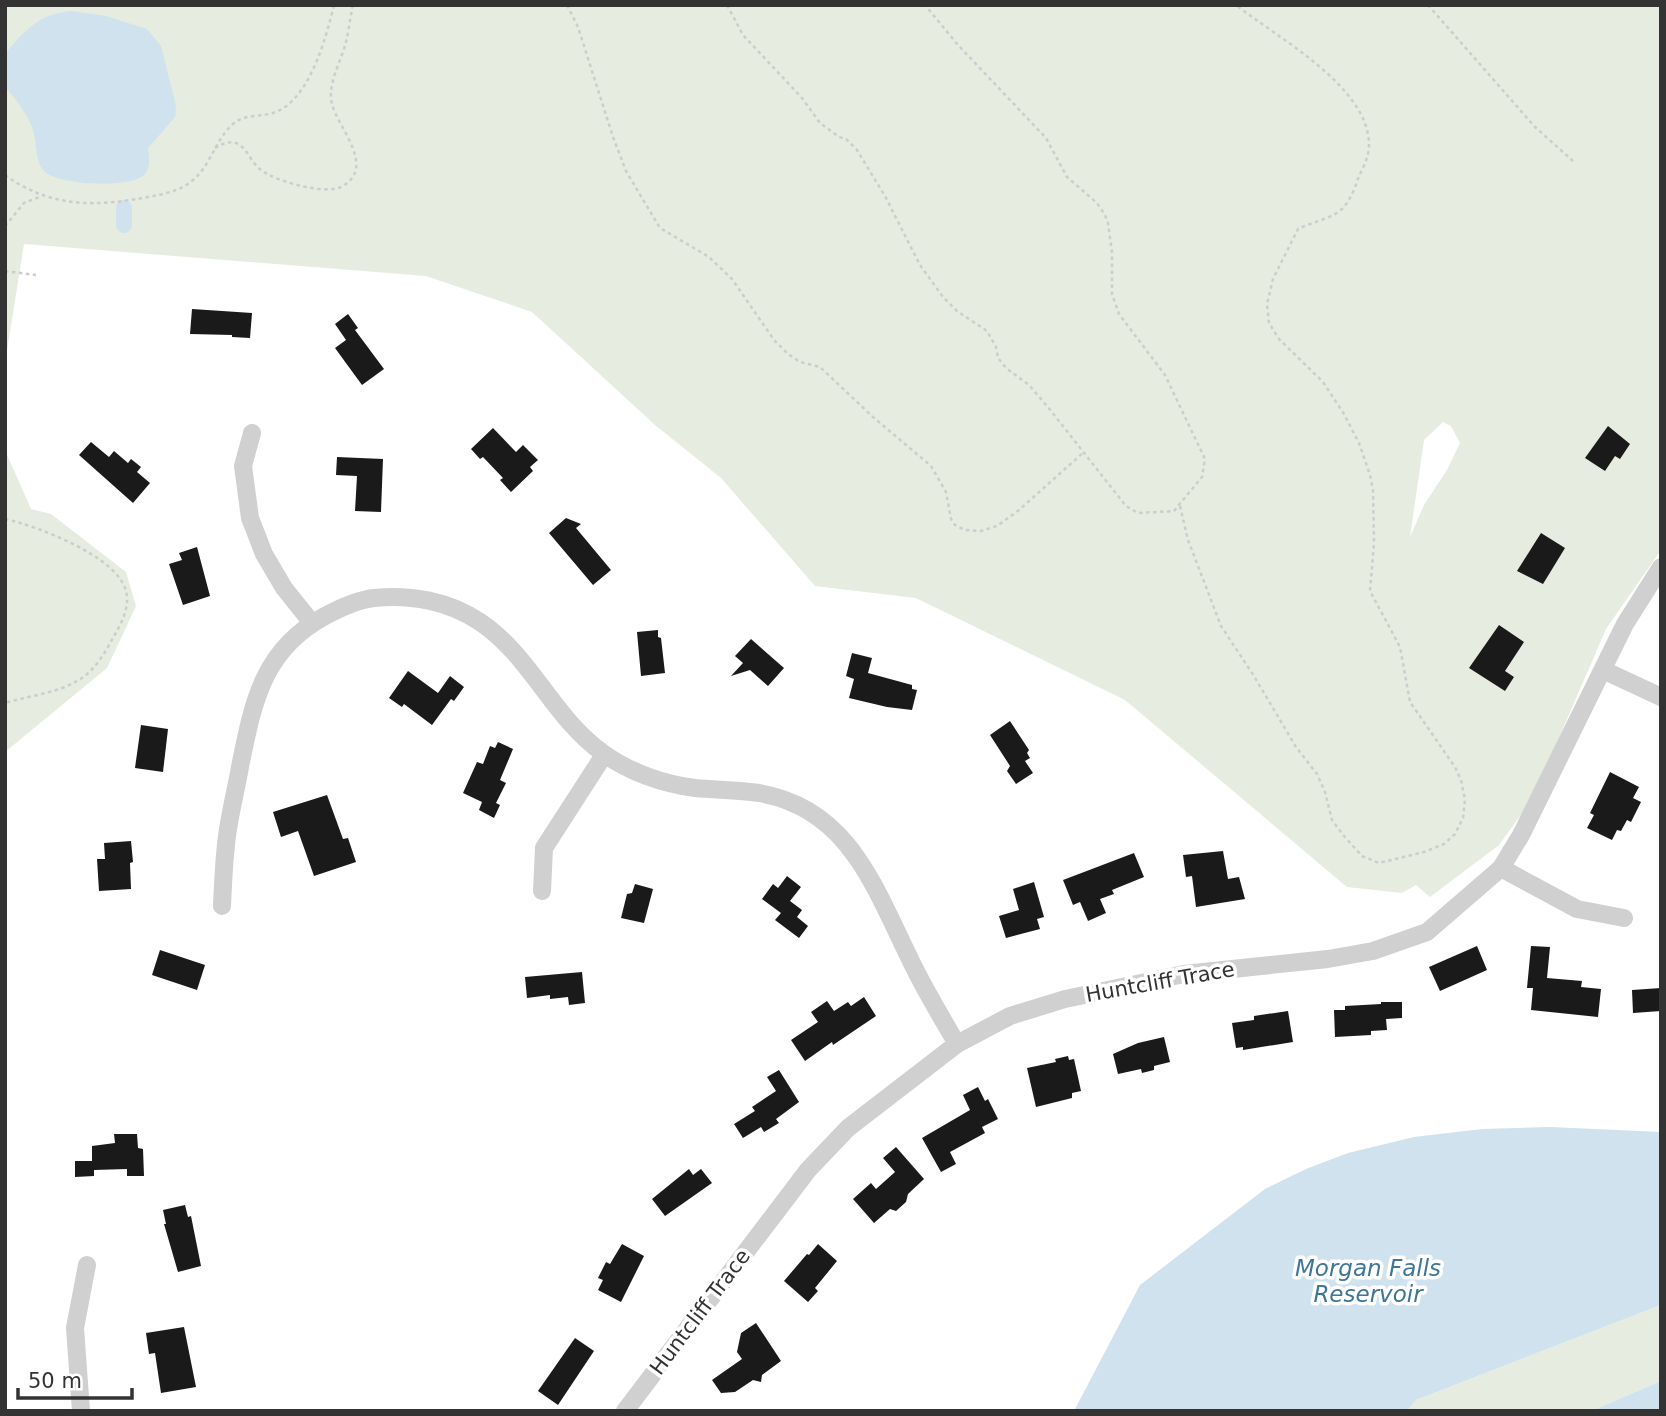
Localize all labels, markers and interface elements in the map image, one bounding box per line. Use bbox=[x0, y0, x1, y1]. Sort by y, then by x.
street label: Huntcliff Trace bbox=[1084, 957, 1236, 1007]
street label: Huntcliff Trace bbox=[645, 1245, 755, 1379]
water label: Morgan Falls Reservoir bbox=[1295, 1255, 1441, 1307]
scale bar bbox=[18, 1356, 131, 1400]
text: 50 m bbox=[28, 1369, 82, 1393]

